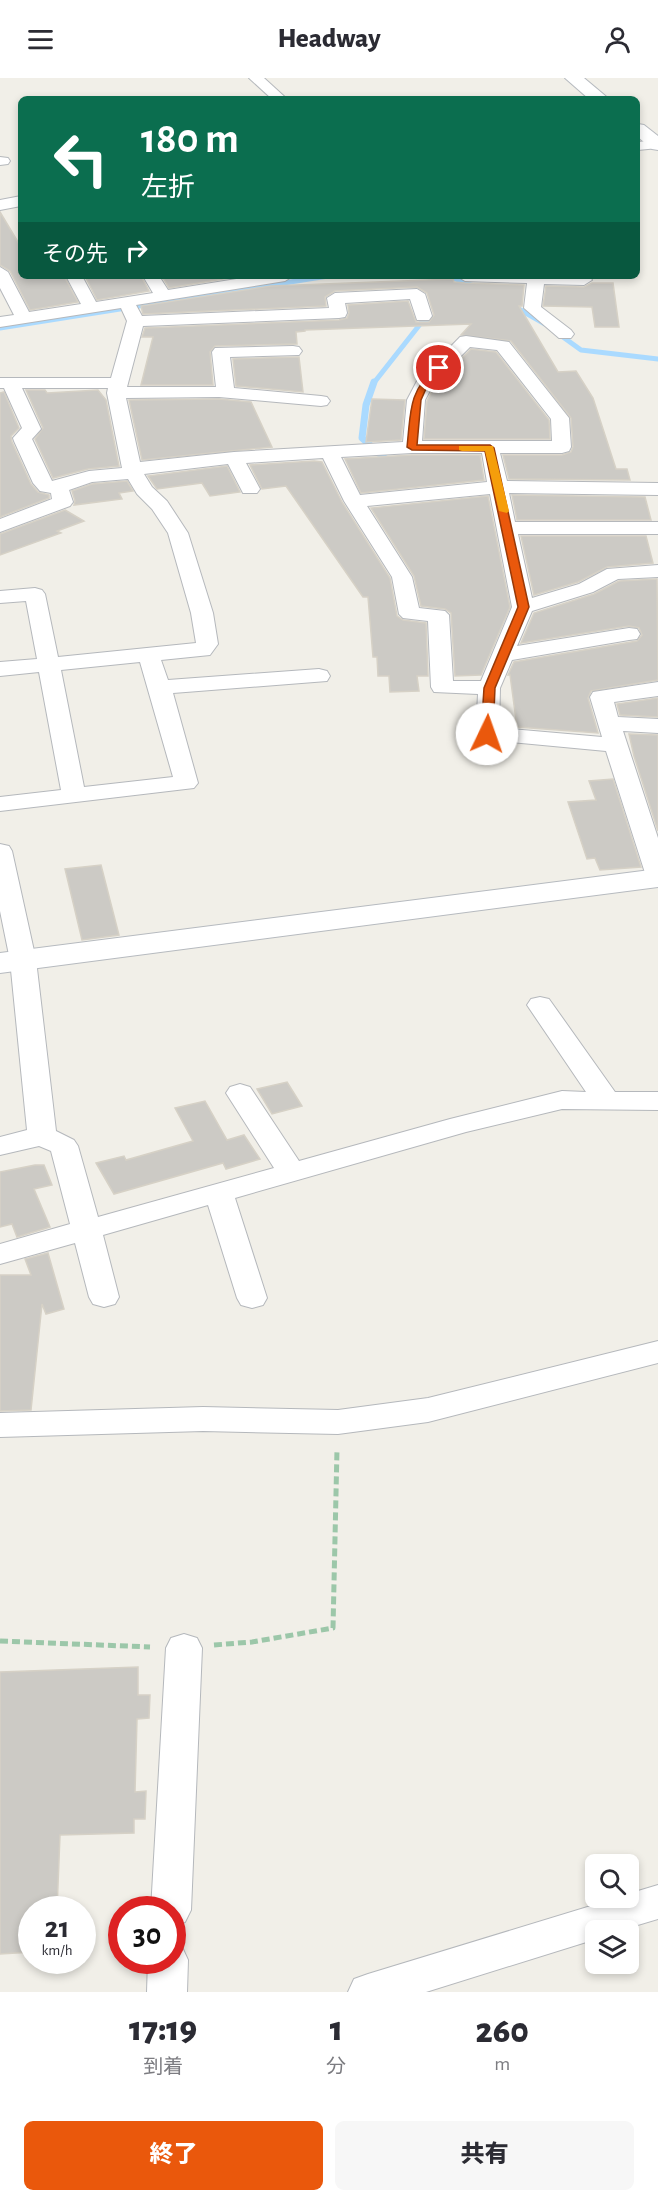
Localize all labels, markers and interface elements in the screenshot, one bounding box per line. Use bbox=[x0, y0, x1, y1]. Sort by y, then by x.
icon: menu bbox=[24, 23, 57, 56]
icon: person bbox=[601, 23, 634, 56]
text: Headway bbox=[277, 25, 381, 52]
text: 180 m bbox=[141, 118, 239, 160]
icon: left bbox=[42, 120, 120, 198]
text: 左折 bbox=[141, 174, 195, 201]
icon: right bbox=[120, 234, 153, 267]
text: その先 bbox=[42, 243, 108, 265]
pin bbox=[413, 342, 464, 393]
icon: arrive bbox=[422, 351, 455, 384]
position arrow bbox=[455, 702, 519, 766]
map controls bbox=[585, 1854, 639, 1974]
button: search bbox=[585, 1854, 639, 1908]
speed limit sign: 30 bbox=[108, 1896, 186, 1974]
text: 21 bbox=[45, 1913, 69, 1943]
button: layers bbox=[585, 1920, 639, 1974]
text: km/h bbox=[42, 1943, 72, 1958]
text: 17:19 bbox=[129, 2011, 197, 2047]
text: 1 bbox=[330, 2011, 343, 2047]
text: 260 bbox=[475, 2013, 529, 2049]
text: m bbox=[494, 2054, 510, 2074]
text: 到着 bbox=[143, 2057, 183, 2077]
text: 分 bbox=[326, 2057, 346, 2077]
button: 終了 bbox=[24, 2121, 323, 2190]
button: 共有 bbox=[335, 2121, 634, 2190]

